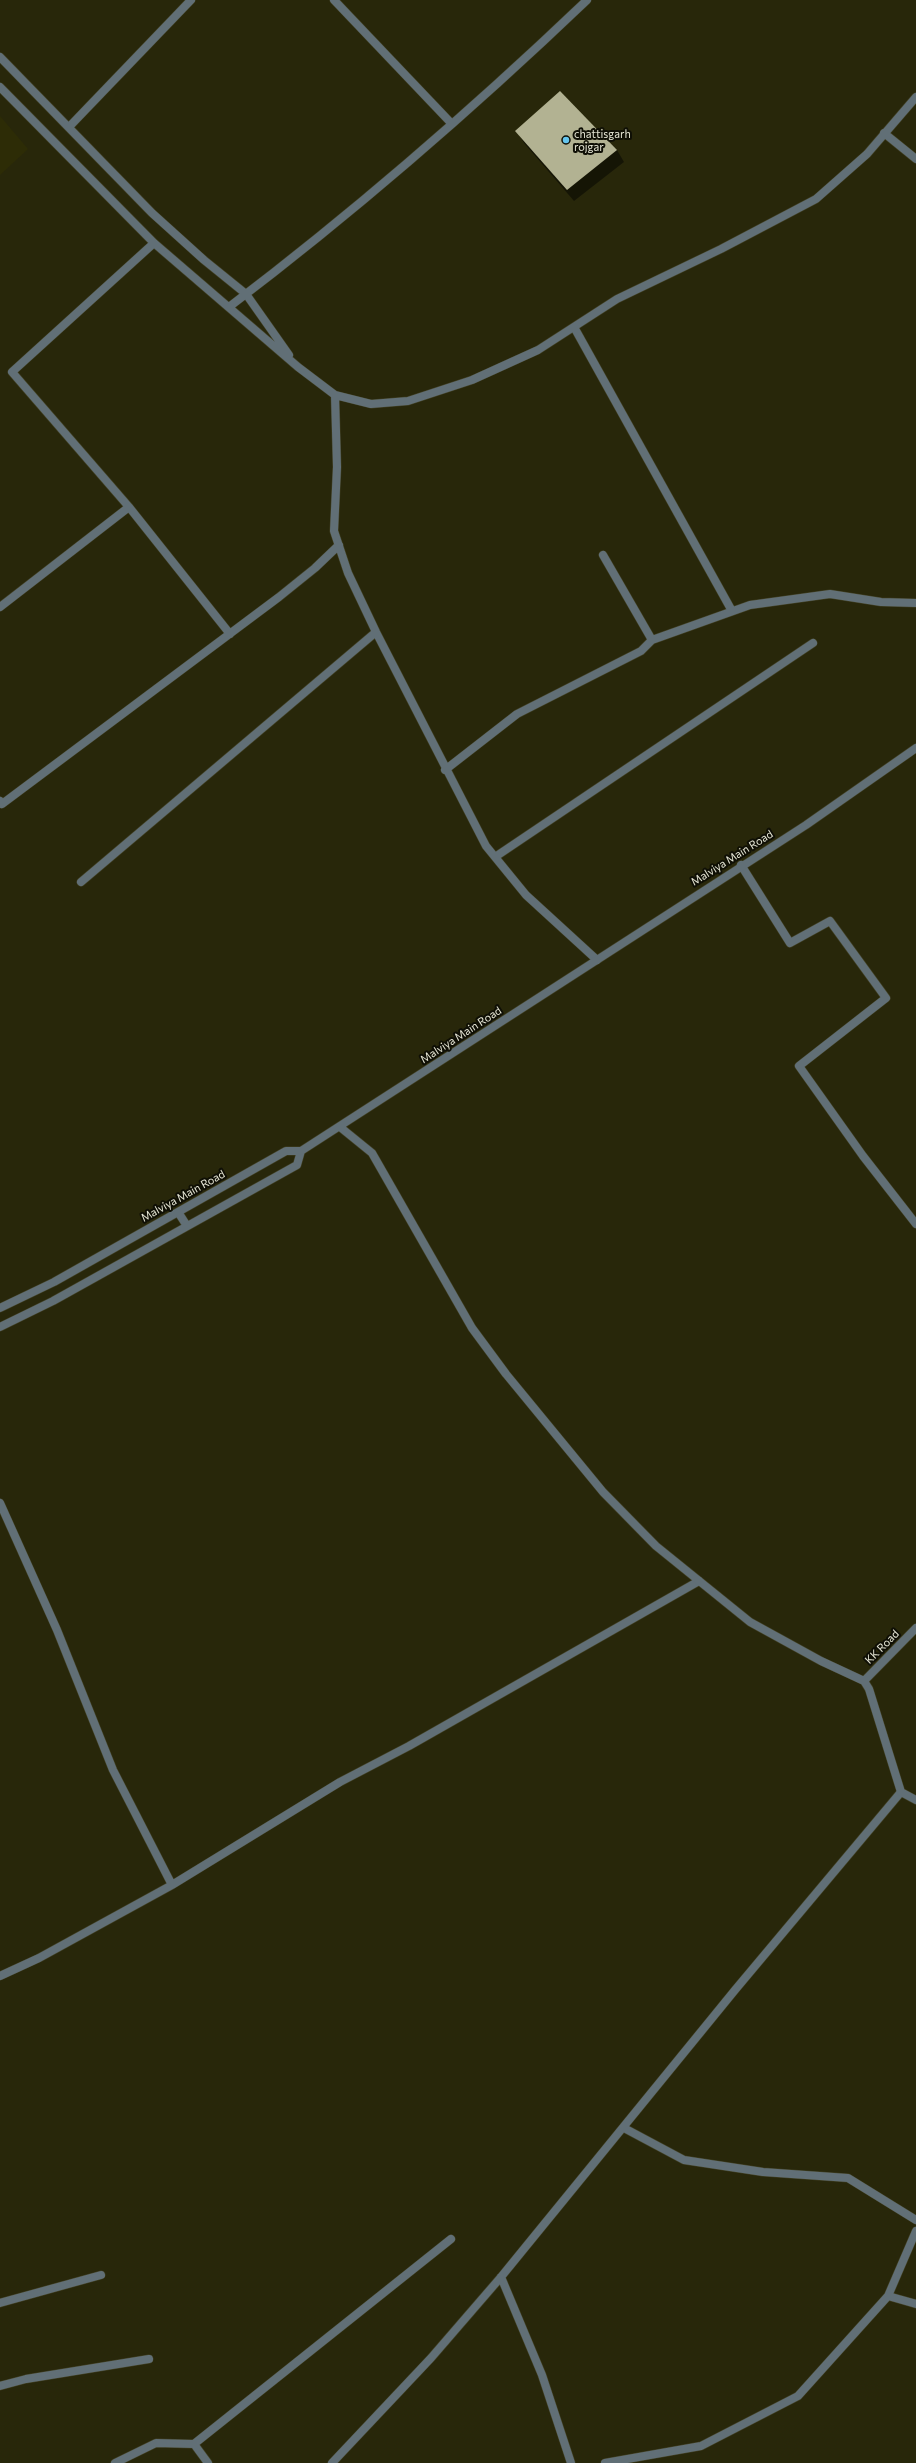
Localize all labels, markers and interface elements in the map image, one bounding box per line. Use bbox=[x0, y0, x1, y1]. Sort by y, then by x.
place label: chattisgarh rojgar bbox=[574, 127, 631, 153]
marker: chattisgarh rojgar bbox=[561, 135, 571, 145]
street label: Malviya Main Road bbox=[689, 828, 775, 888]
street label: Malviya Main Road bbox=[418, 1004, 504, 1066]
street label: Malviya Main Road bbox=[139, 1167, 227, 1225]
street label: KK Road bbox=[862, 1627, 902, 1667]

